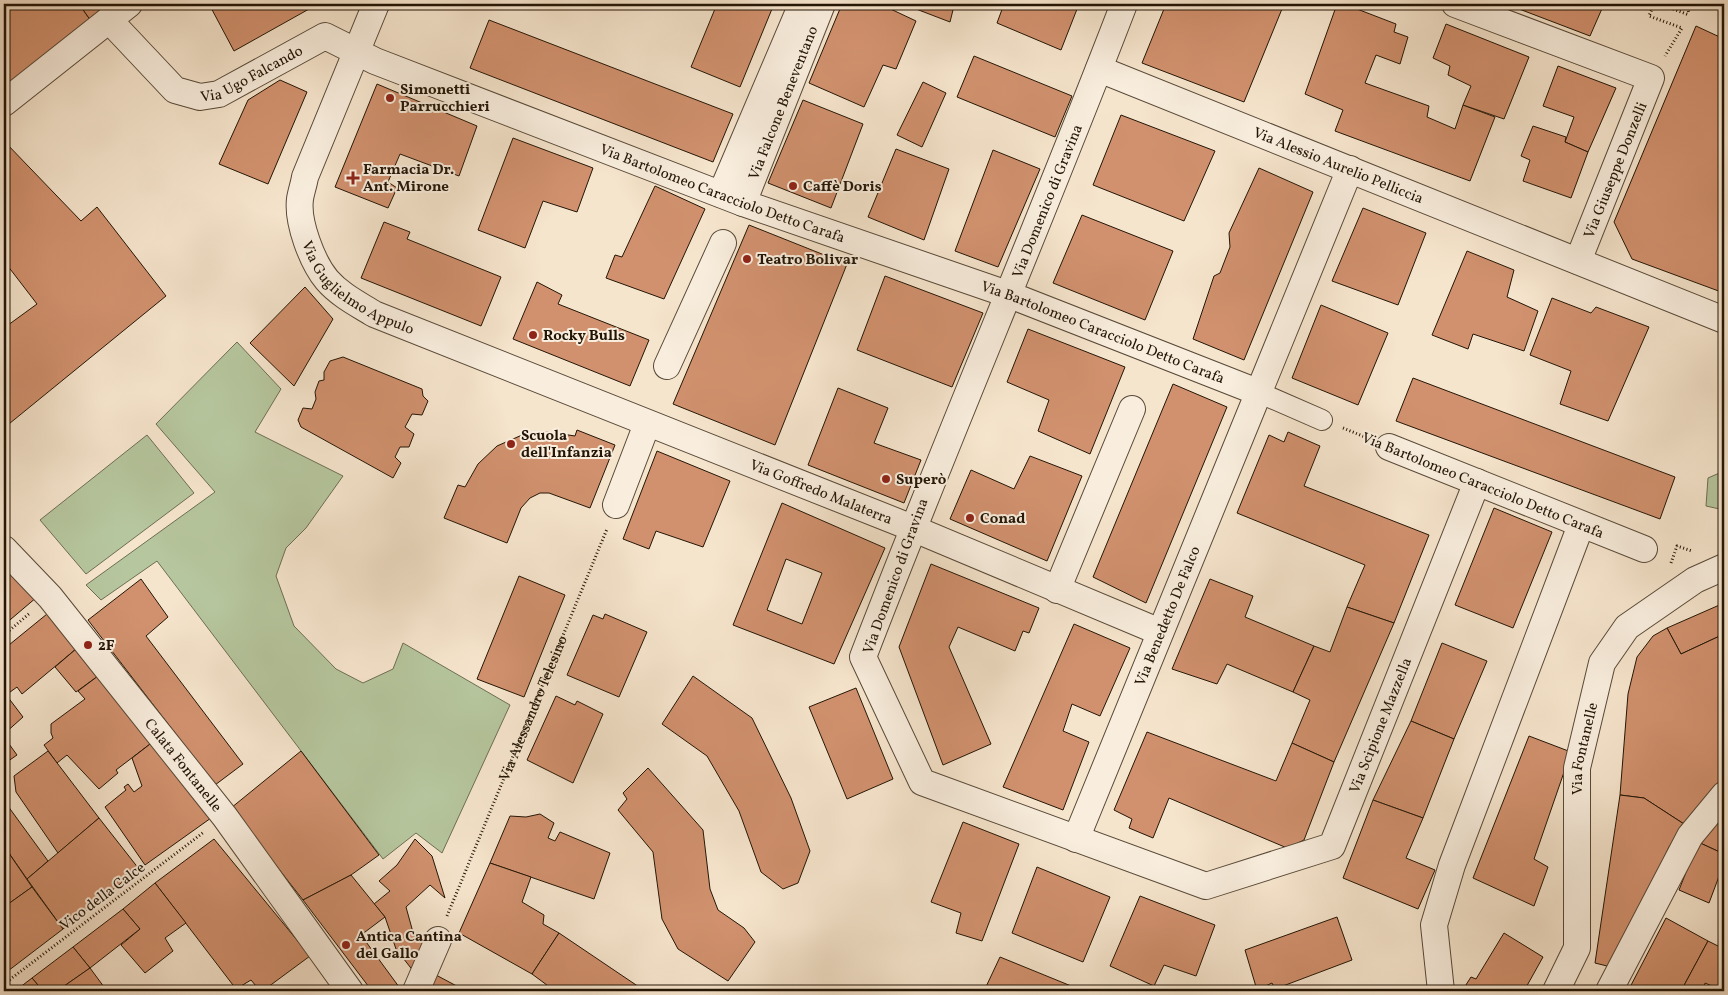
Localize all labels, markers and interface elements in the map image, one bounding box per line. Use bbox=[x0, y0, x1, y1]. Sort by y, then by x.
street label: Via Falcone Beneventano bbox=[744, 23, 824, 183]
street label: Via Ugo Falcando bbox=[199, 41, 307, 109]
place label: Simonetti Parrucchieri bbox=[400, 80, 490, 118]
marker: Simonetti Parrucchieri bbox=[384, 92, 396, 104]
street label: Via Giuseppe Donzelli bbox=[1579, 99, 1653, 242]
street label: Via Domenico di Gravina bbox=[1008, 122, 1089, 282]
street label: Via Alessio Aurelio Pelliccia bbox=[1250, 123, 1426, 210]
street label: Via Bartolomeo Caracciolo Detto Carafa bbox=[596, 140, 847, 249]
place label: Farmacia Dr. Ant. Mirone bbox=[363, 160, 454, 198]
marker: Farmacia Dr. Ant. Mirone bbox=[347, 172, 359, 184]
place label: Caffè Doris bbox=[803, 177, 882, 198]
marker: Caffè Doris bbox=[787, 180, 799, 192]
street label: Via Guglielmo Appulo bbox=[295, 238, 417, 341]
place label: Teatro Bolivar bbox=[757, 250, 858, 271]
marker: Teatro Bolivar bbox=[741, 253, 753, 265]
street label: Via Bartolomeo Caracciolo Detto Carafa bbox=[978, 277, 1227, 390]
place label: Rocky Bulls bbox=[543, 326, 625, 347]
marker: Rocky Bulls bbox=[527, 329, 539, 341]
place label: Scuola dell'Infanzia bbox=[521, 426, 612, 464]
street label: Via Bartolomeo Caracciolo Detto Carafa bbox=[1358, 428, 1607, 545]
marker: Scuola dell'Infanzia bbox=[505, 438, 517, 450]
street label: Via Goffredo Malaterra bbox=[746, 455, 895, 531]
place label: Superò bbox=[896, 470, 947, 491]
marker: Superò bbox=[880, 473, 892, 485]
street label: Via Domenico di Gravina bbox=[858, 496, 934, 657]
place label: Conad bbox=[980, 509, 1025, 530]
marker: Conad bbox=[964, 512, 976, 524]
street label: Via Benedetto De Falco bbox=[1131, 543, 1207, 690]
street label: Via Alessandro Telesino bbox=[495, 633, 574, 785]
place label: 2F bbox=[98, 636, 115, 657]
marker: 2F bbox=[82, 639, 94, 651]
street label: Via Scipione Mazzella bbox=[1345, 655, 1418, 797]
street label: Via Fontanelle bbox=[1568, 701, 1604, 795]
street label: Calata Fontanelle bbox=[139, 715, 226, 817]
street label: Vico della Calce bbox=[56, 858, 150, 936]
place label: Antica Cantina del Gallo bbox=[356, 927, 462, 965]
marker: Antica Cantina del Gallo bbox=[340, 939, 352, 951]

